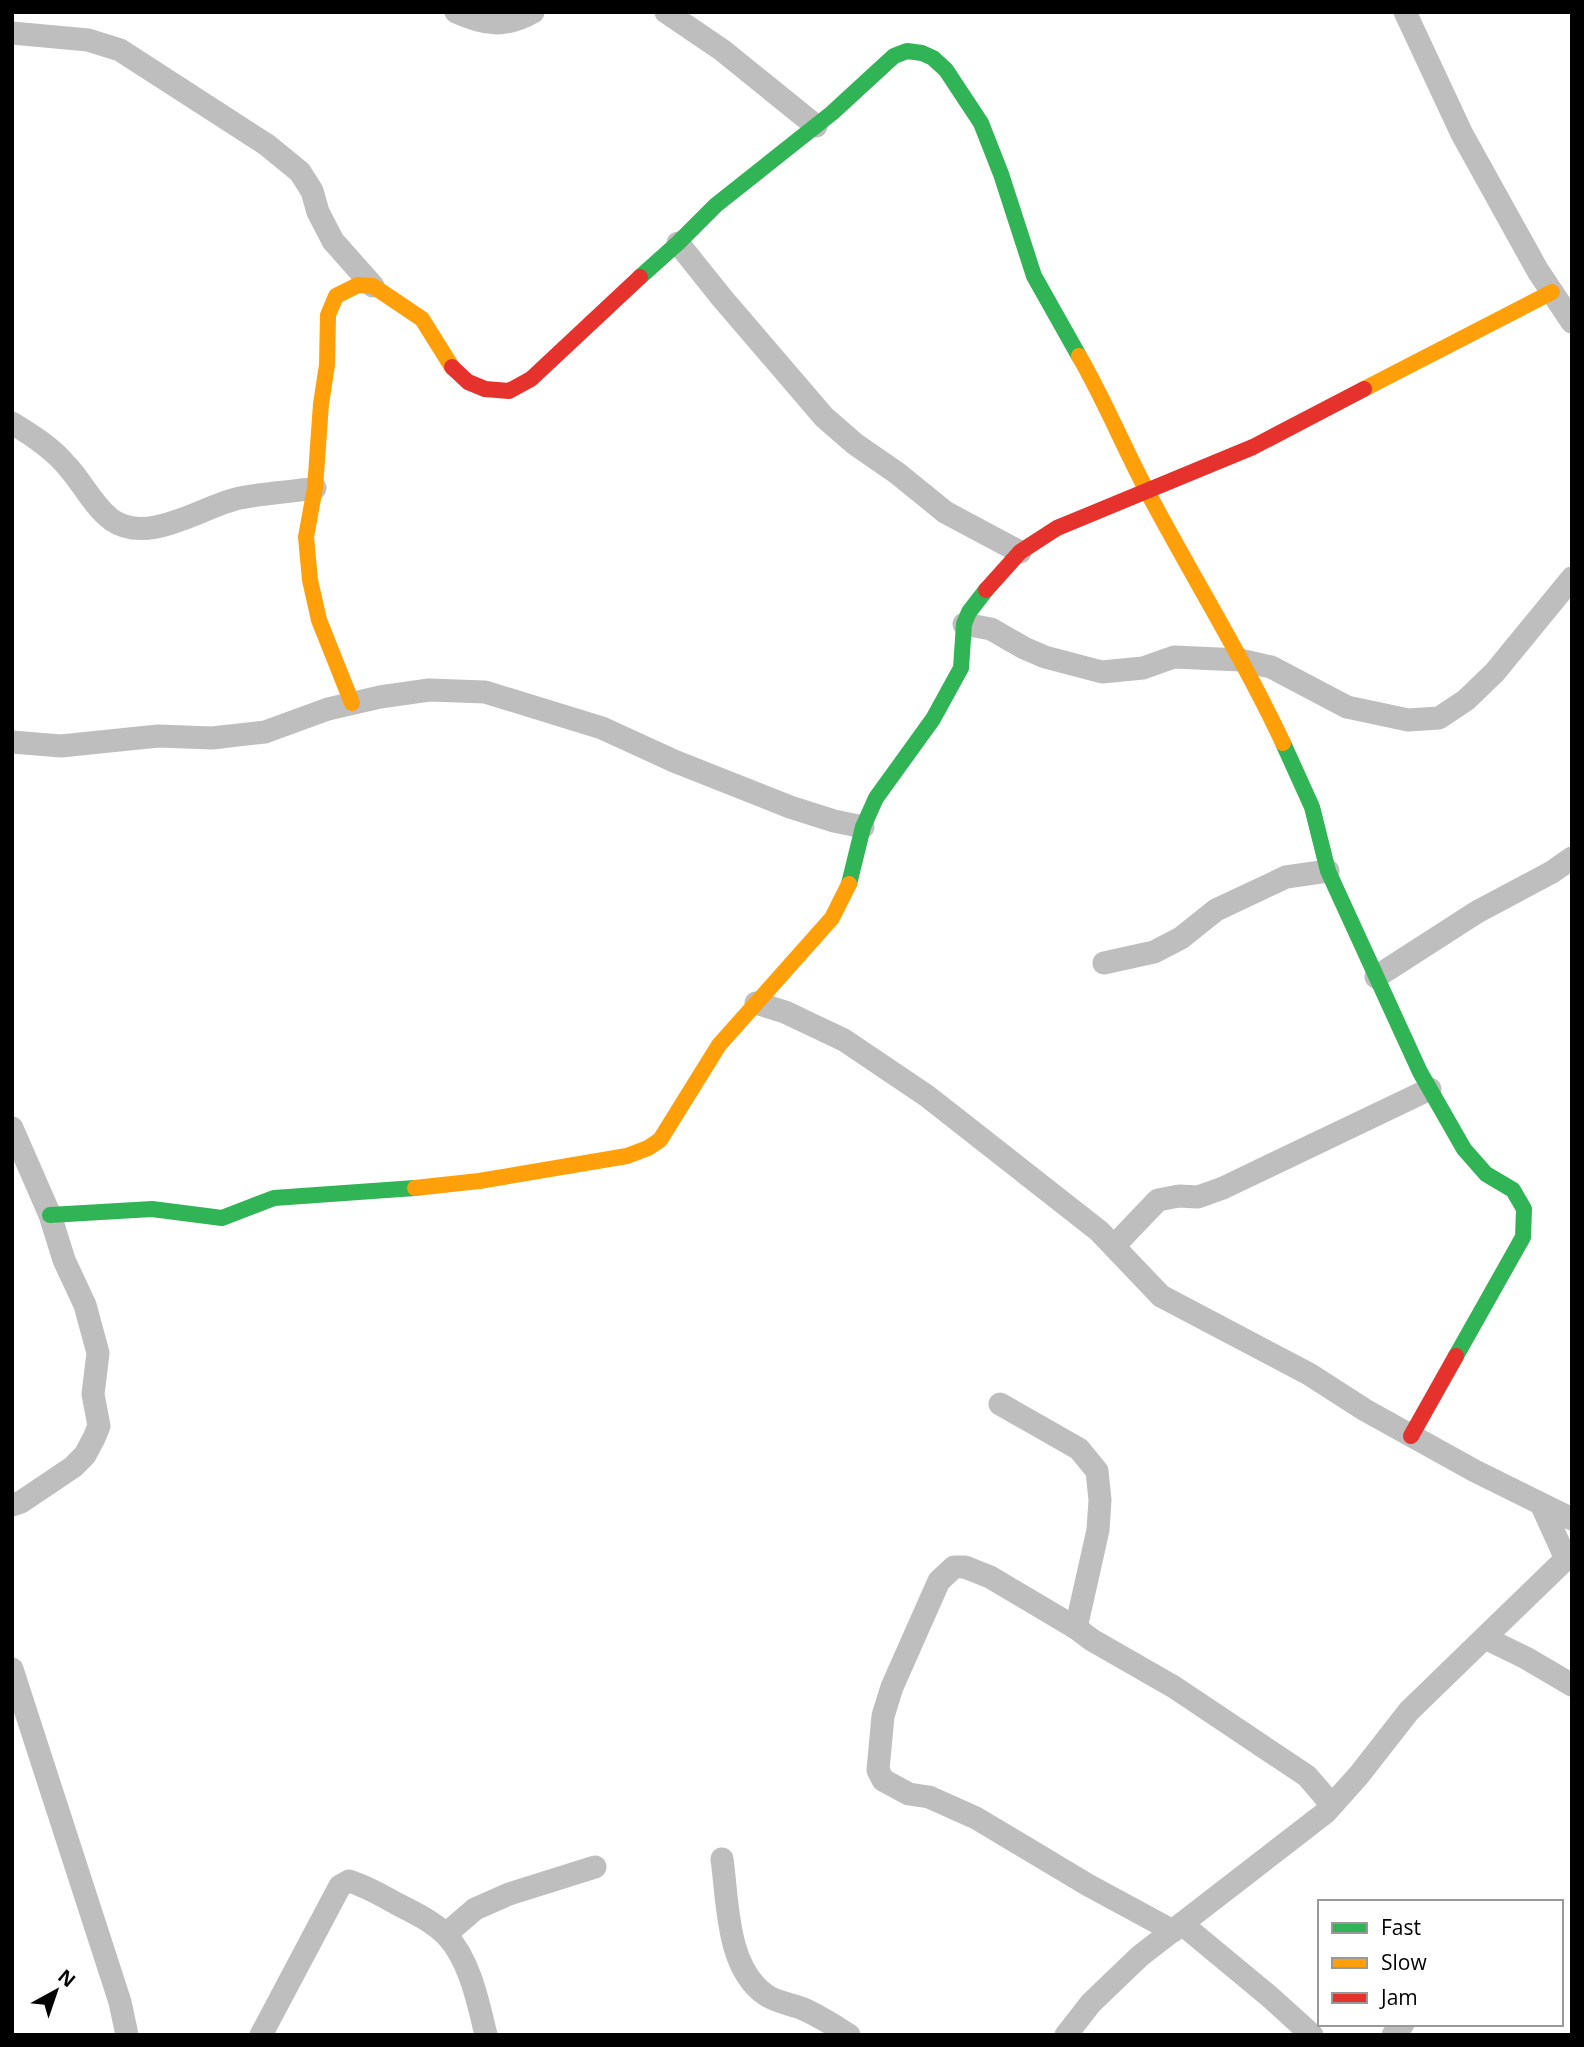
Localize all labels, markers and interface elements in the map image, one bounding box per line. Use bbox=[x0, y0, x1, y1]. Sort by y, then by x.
legend bbox=[1318, 1900, 1563, 2026]
text: Fast bbox=[1381, 1913, 1421, 1941]
text: Slow bbox=[1381, 1948, 1427, 1976]
north arrow bbox=[21, 1956, 91, 2026]
text: N bbox=[53, 1963, 81, 1993]
text: Jam bbox=[1379, 1983, 1418, 2011]

